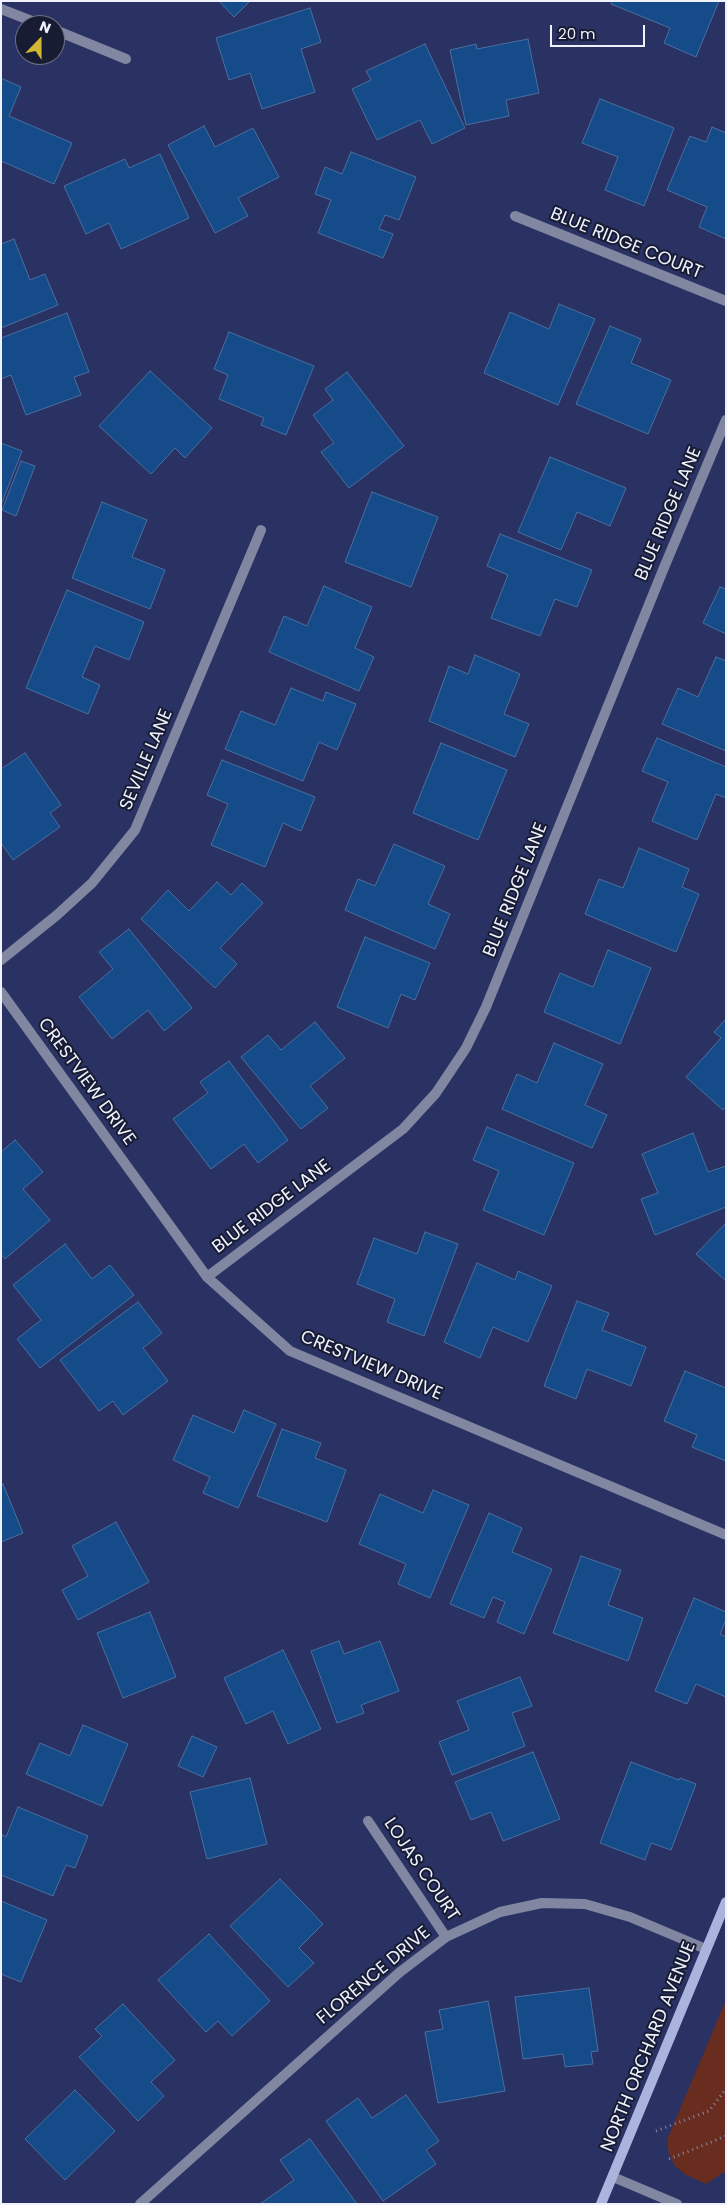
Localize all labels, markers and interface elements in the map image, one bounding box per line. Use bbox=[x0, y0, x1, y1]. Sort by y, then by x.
north arrow bbox=[15, 15, 65, 65]
scale bar bbox=[552, 15, 647, 47]
text: N bbox=[37, 16, 54, 38]
text: 20 m bbox=[558, 23, 596, 44]
street label: BLUE RIDGE COURT bbox=[547, 204, 705, 284]
street label: BLUE RIDGE LANE bbox=[631, 444, 707, 584]
street label: SEVILLE LANE bbox=[116, 706, 178, 814]
street label: BLUE RIDGE LANE bbox=[479, 820, 553, 960]
street label: CRESTVIEW DRIVE bbox=[33, 1014, 139, 1150]
street label: BLUE RIDGE LANE bbox=[208, 1155, 336, 1259]
street label: CRESTVIEW DRIVE bbox=[297, 1326, 445, 1406]
street label: LOJAS COURT bbox=[379, 1814, 463, 1926]
street label: FLORENCE DRIVE bbox=[313, 1922, 435, 2030]
street label: NORTH ORCHARD AVENUE bbox=[597, 1939, 701, 2155]

